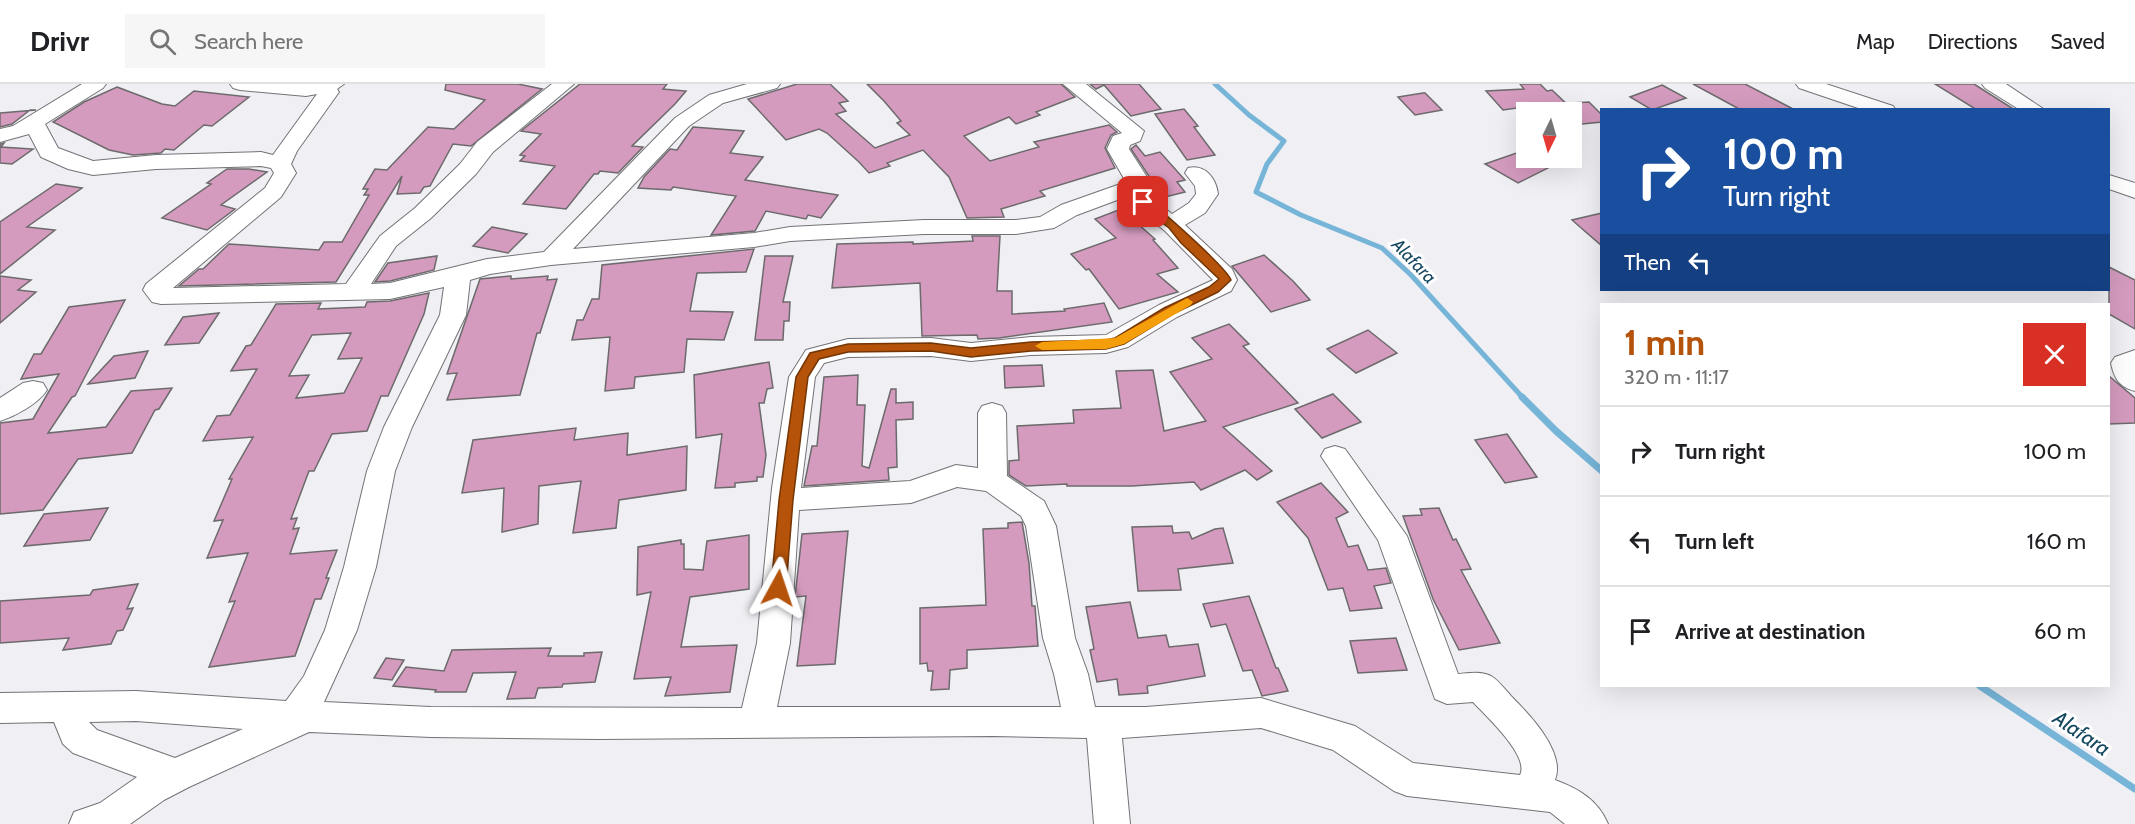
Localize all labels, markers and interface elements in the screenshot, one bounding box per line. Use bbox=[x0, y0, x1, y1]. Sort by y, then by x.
search box bbox=[125, 14, 545, 68]
text: Drivr bbox=[30, 24, 89, 58]
icon: search bbox=[146, 25, 179, 58]
text: Search here bbox=[194, 28, 303, 55]
text: Map bbox=[1856, 29, 1895, 54]
text: Directions bbox=[1928, 29, 2017, 54]
text: Saved bbox=[2050, 29, 2105, 54]
north arrow bbox=[1516, 102, 1582, 168]
map controls bbox=[1516, 102, 1582, 168]
text: 100 m bbox=[1723, 128, 1844, 180]
icon: right bbox=[1624, 132, 1702, 210]
pin bbox=[1117, 176, 1168, 227]
text: Turn right bbox=[1723, 180, 1830, 213]
icon: arrive bbox=[1126, 185, 1159, 218]
water label: Alafara bbox=[1387, 233, 1441, 288]
icon: left bbox=[1683, 246, 1716, 279]
text: Then bbox=[1624, 249, 1671, 276]
text: 1 min bbox=[1624, 320, 1705, 364]
button: close bbox=[2023, 323, 2086, 386]
text: 320 m · 11:17 bbox=[1624, 365, 1729, 389]
icon: right bbox=[1624, 435, 1657, 468]
text: Turn right bbox=[1675, 438, 1765, 465]
text: 100 m bbox=[2024, 438, 2086, 465]
icon: left bbox=[1624, 525, 1657, 558]
text: Turn left bbox=[1675, 528, 1754, 555]
text: 160 m bbox=[2027, 528, 2086, 555]
position arrow bbox=[746, 556, 810, 620]
icon: arrive bbox=[1624, 615, 1657, 648]
text: Arrive at destination bbox=[1675, 618, 1865, 645]
text: 60 m bbox=[2034, 618, 2086, 645]
water label: Alafara bbox=[2048, 704, 2115, 761]

